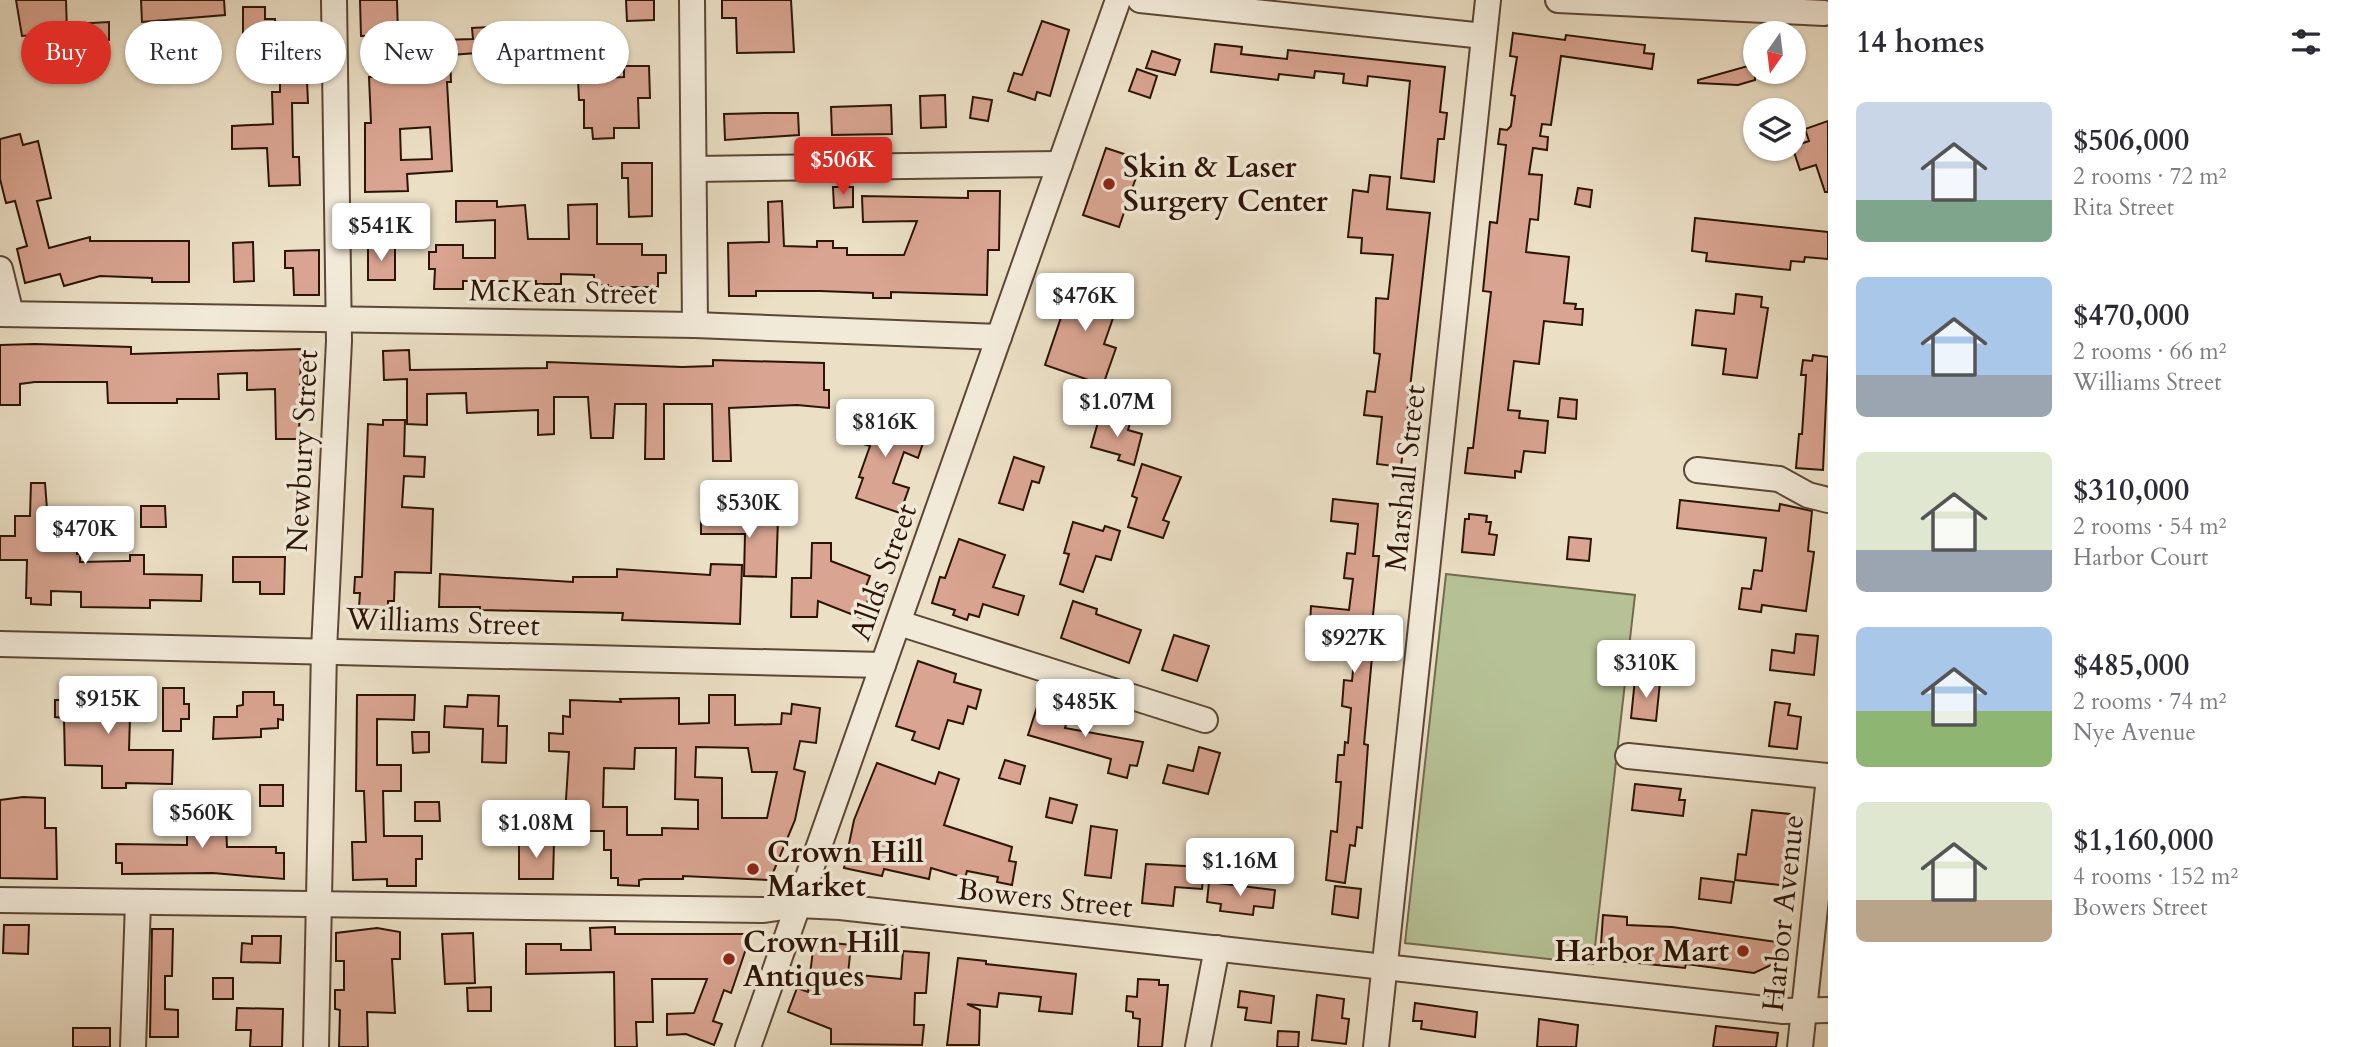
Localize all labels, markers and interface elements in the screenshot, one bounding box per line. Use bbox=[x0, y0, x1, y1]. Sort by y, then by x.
chip: Buy bbox=[21, 21, 111, 84]
chip: Rent bbox=[125, 21, 222, 84]
chip: Filters bbox=[236, 21, 346, 84]
chip: New bbox=[360, 21, 458, 84]
chip: Apartment bbox=[472, 21, 629, 84]
north arrow bbox=[1743, 21, 1806, 84]
map controls bbox=[1743, 21, 1806, 161]
text: 14 homes bbox=[1856, 22, 1985, 63]
icon: filters bbox=[2287, 23, 2325, 61]
button: layers bbox=[1743, 98, 1806, 161]
text: $506,000 bbox=[2073, 120, 2189, 161]
icon: home bbox=[1912, 130, 1996, 214]
pin: $506K bbox=[794, 138, 892, 197]
text: $506K bbox=[810, 144, 876, 175]
place label: Skin & Laser Surgery Center bbox=[1123, 147, 1329, 222]
text: 2 rooms · 72 m² bbox=[2073, 161, 2226, 192]
marker: Skin & Laser Surgery Center bbox=[1101, 176, 1117, 192]
text: Rita Street bbox=[2073, 192, 2174, 223]
pin: $541K bbox=[332, 204, 430, 263]
text: $541K bbox=[348, 210, 414, 241]
street label: McKean Street bbox=[469, 270, 658, 315]
pin: $476K bbox=[1036, 274, 1134, 333]
text: $476K bbox=[1052, 280, 1118, 311]
text: $470,000 bbox=[2073, 295, 2189, 336]
icon: home bbox=[1912, 305, 1996, 389]
text: 2 rooms · 66 m² bbox=[2073, 336, 2226, 367]
street label: Newbury Street bbox=[277, 348, 328, 553]
text: Williams Street bbox=[2073, 367, 2222, 398]
pin: $1.07M bbox=[1060, 380, 1174, 439]
street label: Marshall Street bbox=[1375, 382, 1436, 573]
text: $1.07M bbox=[1079, 386, 1155, 417]
pin: $816K bbox=[836, 400, 934, 459]
text: $816K bbox=[852, 406, 918, 437]
text: $310,000 bbox=[2073, 470, 2189, 511]
pin: $530K bbox=[700, 480, 798, 540]
icon: home bbox=[1912, 480, 1996, 564]
text: $530K bbox=[716, 487, 782, 518]
street label: Allds Street bbox=[840, 498, 927, 646]
pin: $470K bbox=[36, 506, 134, 566]
text: 2 rooms · 54 m² bbox=[2073, 511, 2226, 542]
text: $470K bbox=[52, 513, 118, 544]
text: Harbor Court bbox=[2073, 542, 2208, 573]
street label: Williams Street bbox=[344, 599, 541, 646]
pin: $927K bbox=[1305, 616, 1403, 675]
text: $927K bbox=[1321, 622, 1387, 653]
pin: $310K bbox=[1597, 640, 1695, 700]
text: $485,000 bbox=[2073, 645, 2189, 686]
text: $310K bbox=[1613, 647, 1679, 678]
icon: home bbox=[1912, 655, 1996, 739]
pin: $915K bbox=[59, 676, 157, 736]
pin: $485K bbox=[1036, 680, 1134, 739]
text: $915K bbox=[75, 683, 141, 714]
text: $485K bbox=[1052, 686, 1118, 717]
text: 2 rooms · 74 m² bbox=[2073, 686, 2226, 717]
text: Nye Avenue bbox=[2073, 717, 2196, 748]
pin: $560K bbox=[153, 790, 251, 850]
text: $560K bbox=[169, 797, 235, 828]
pin: $1.08M bbox=[479, 800, 593, 860]
text: $1.08M bbox=[498, 807, 574, 838]
street label: Harbor Avenue bbox=[1753, 813, 1814, 1013]
text: $1,160,000 bbox=[2073, 820, 2214, 861]
icon: home bbox=[1912, 830, 1996, 914]
place label: Crown Hill Market bbox=[767, 832, 924, 907]
pin: $1.16M bbox=[1183, 838, 1297, 898]
text: $1.16M bbox=[1202, 845, 1278, 876]
marker: Crown Hill Market bbox=[745, 861, 761, 877]
text: 4 rooms · 152 m² bbox=[2073, 861, 2238, 892]
street label: Bowers Street bbox=[956, 869, 1135, 928]
text: Bowers Street bbox=[2073, 892, 2208, 923]
place label: Crown Hill Antiques bbox=[743, 922, 900, 997]
place label: Harbor Mart bbox=[1554, 931, 1729, 972]
marker: Harbor Mart bbox=[1735, 943, 1751, 959]
marker: Crown Hill Antiques bbox=[721, 951, 737, 967]

